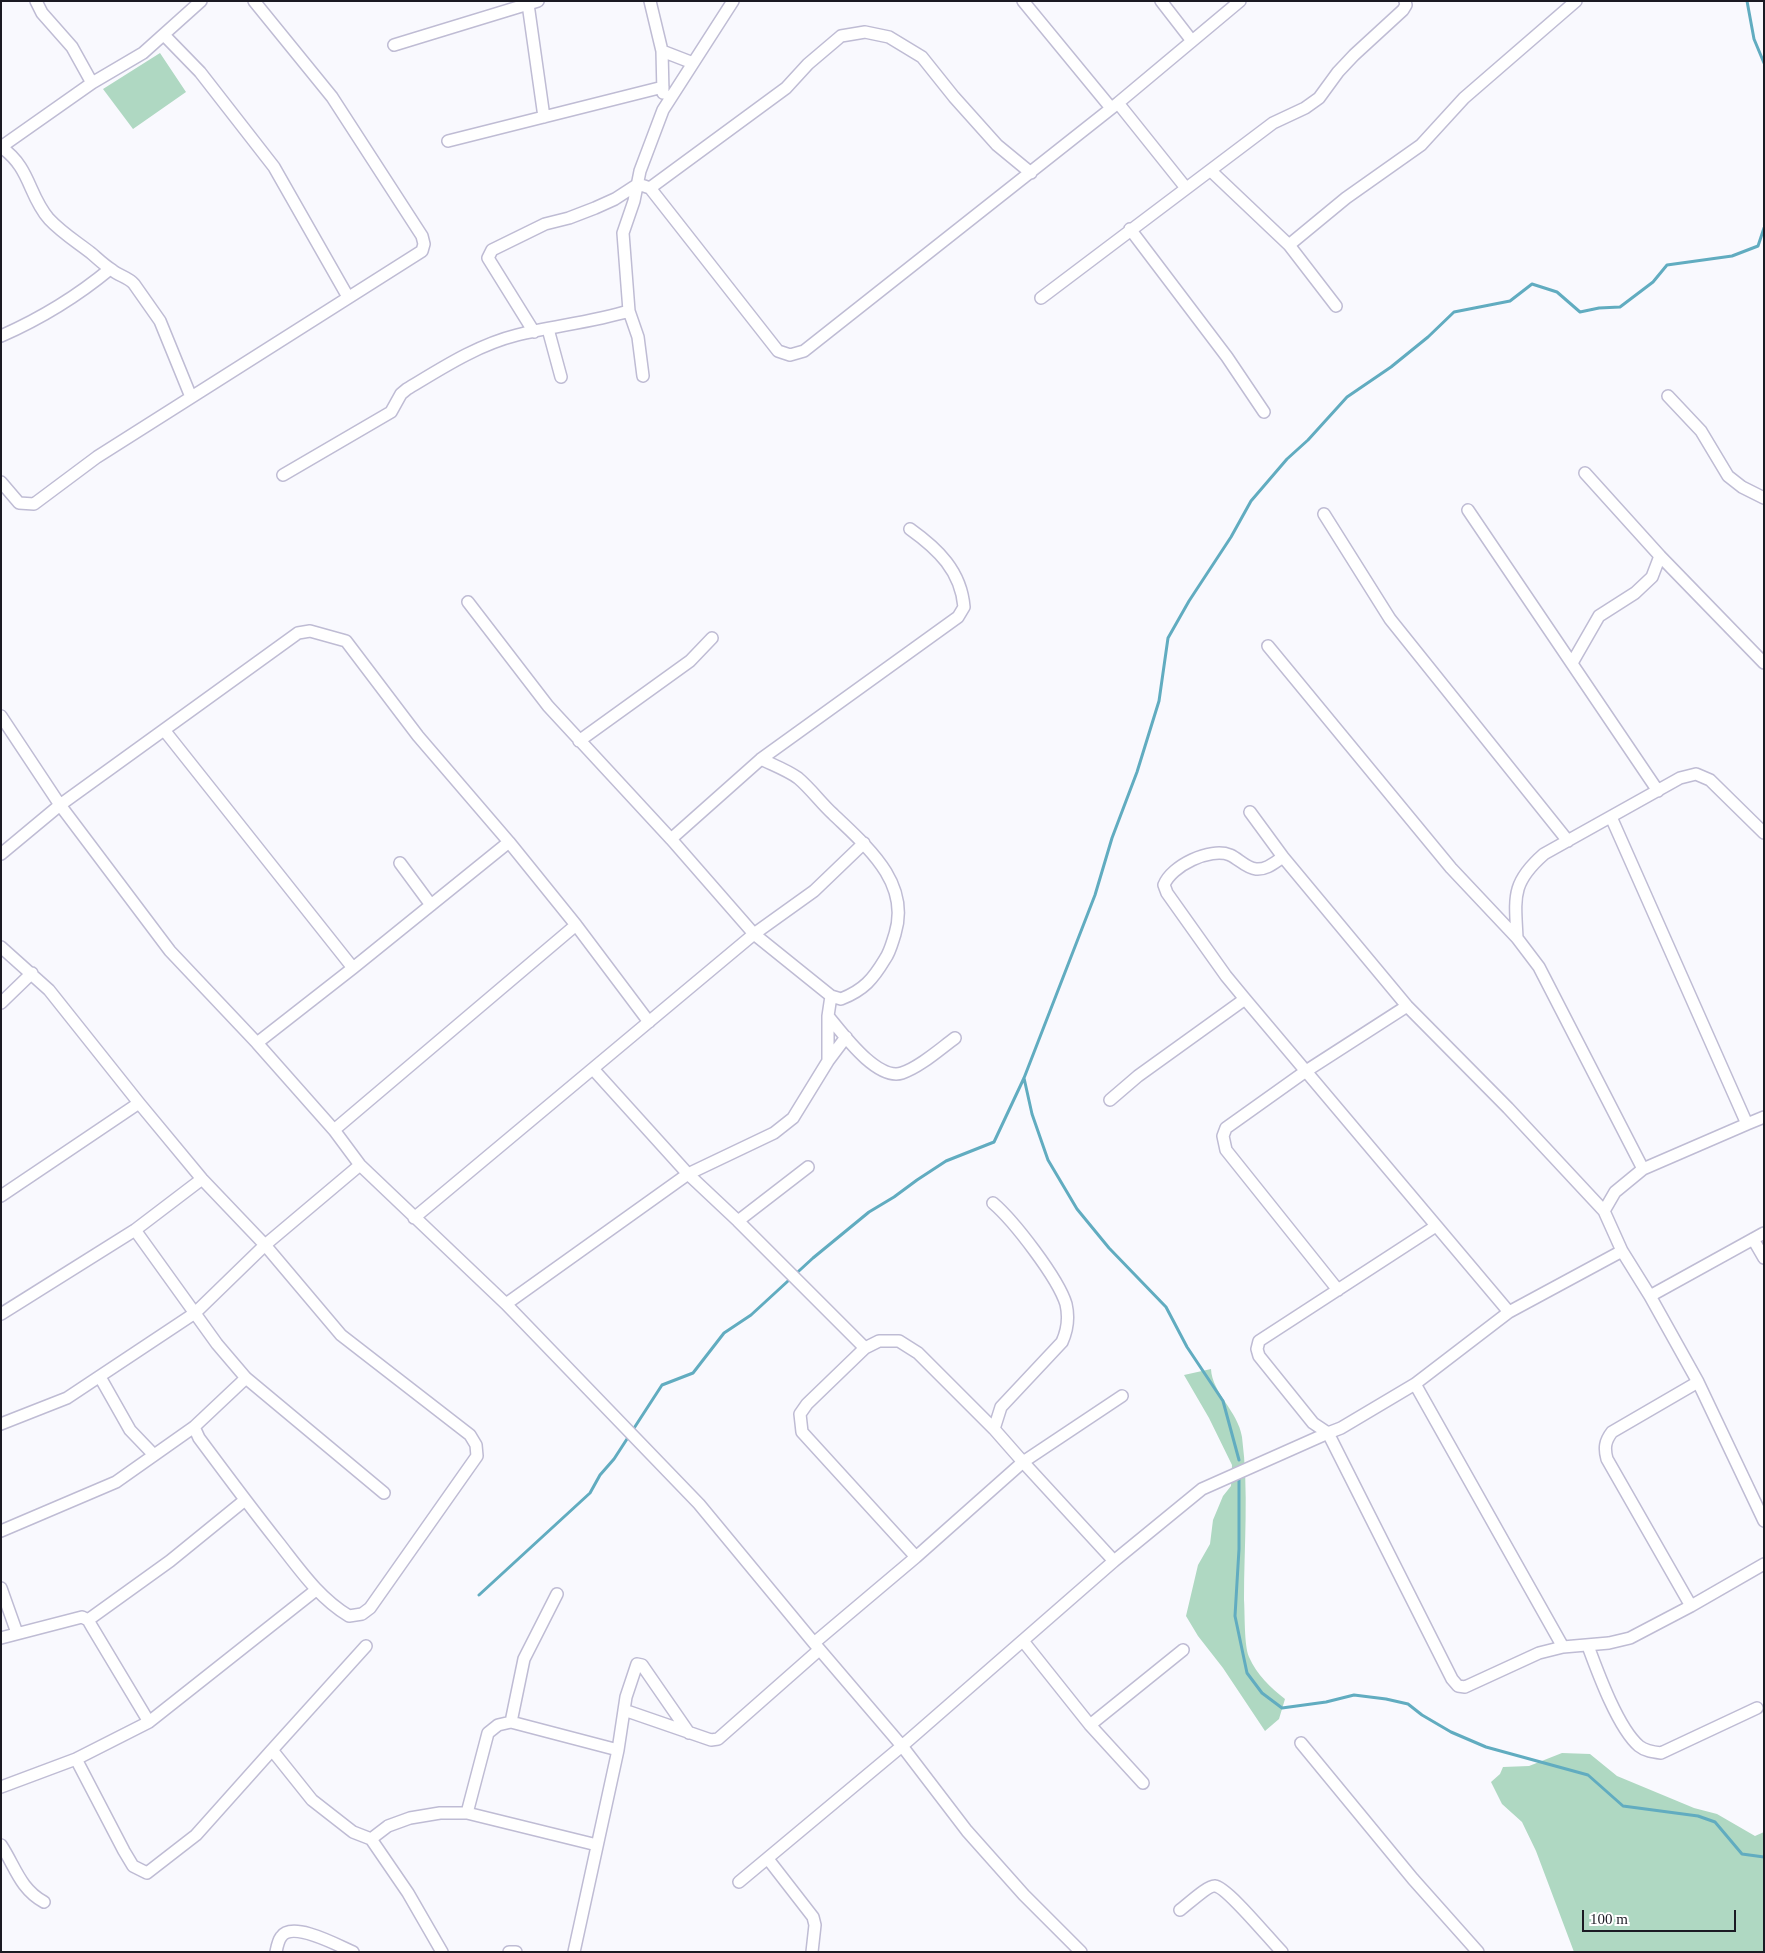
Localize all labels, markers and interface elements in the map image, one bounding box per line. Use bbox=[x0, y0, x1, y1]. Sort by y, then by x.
scale bar bbox=[1585, 1900, 1739, 1932]
text: 100 m bbox=[1590, 1911, 1628, 1927]

